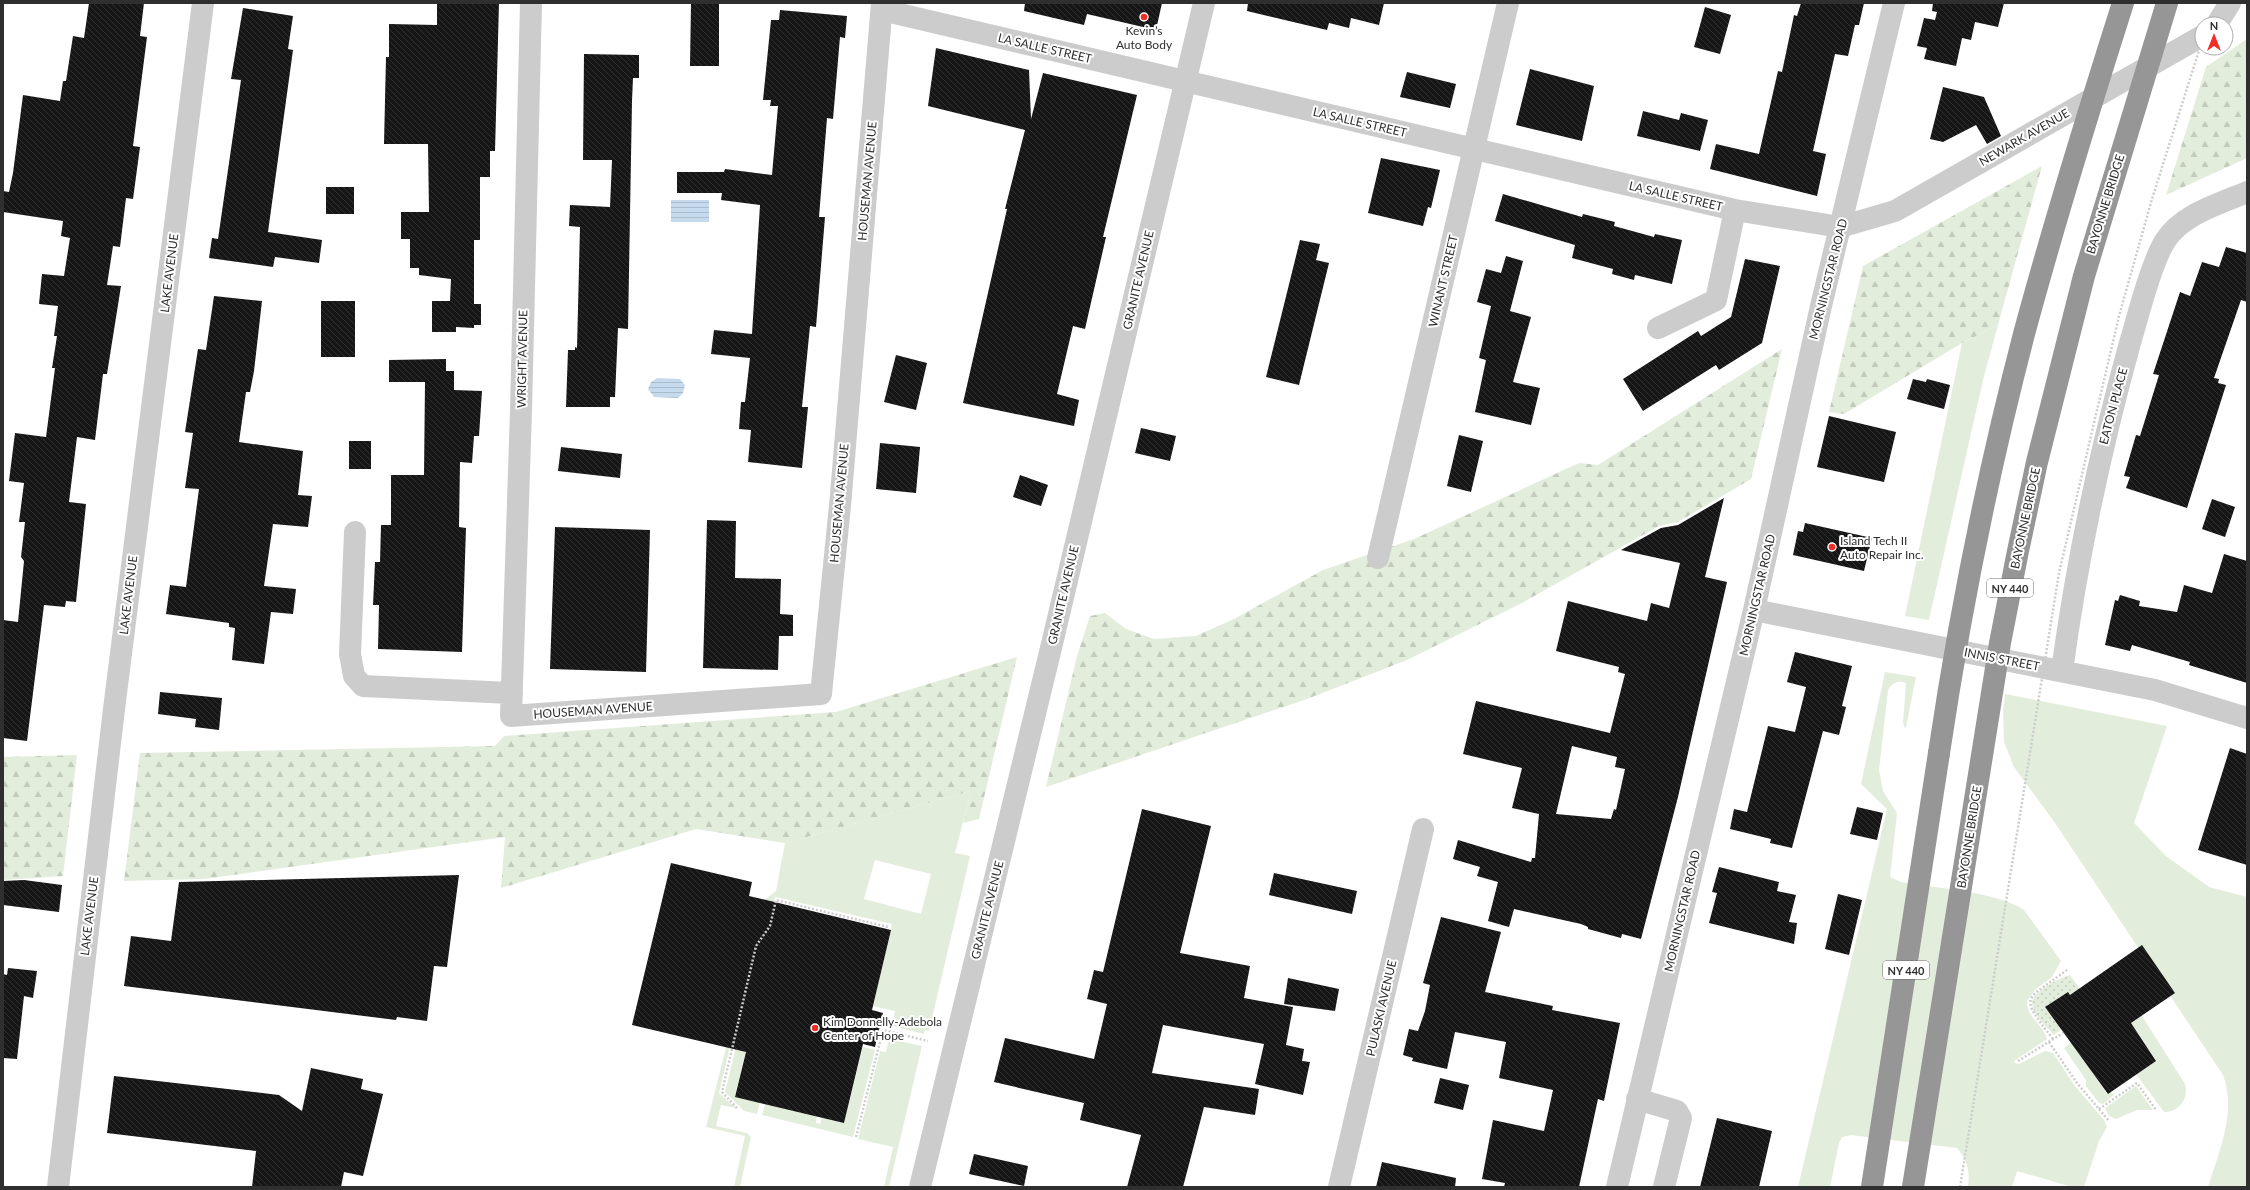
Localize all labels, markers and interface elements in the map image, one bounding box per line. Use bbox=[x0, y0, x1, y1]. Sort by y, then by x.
marker: Kevin’s Auto Body bbox=[1139, 12, 1149, 22]
north arrow bbox=[2194, 16, 2234, 56]
text: N bbox=[2210, 19, 2218, 32]
place label: Kevin’s Auto Body bbox=[1116, 23, 1173, 52]
street label: LA SALLE STREET bbox=[997, 30, 1093, 66]
street label: LA SALLE STREET bbox=[1312, 104, 1408, 140]
street label: NEWARK AVENUE bbox=[1976, 105, 2072, 169]
street label: HOUSEMAN AVENUE bbox=[854, 121, 880, 241]
street label: BAYONNE BRIDGE bbox=[2083, 152, 2127, 256]
street label: LA SALLE STREET bbox=[1628, 178, 1724, 214]
street label: MORNINGSTAR ROAD bbox=[1806, 217, 1850, 341]
street label: GRANITE AVENUE bbox=[1119, 229, 1157, 331]
street label: LAKE AVENUE bbox=[157, 233, 181, 313]
street label: WINANT STREET bbox=[1425, 233, 1461, 329]
street label: WRIGHT AVENUE bbox=[514, 310, 530, 408]
street label: EATON PLACE bbox=[2096, 366, 2130, 446]
street label: HOUSEMAN AVENUE bbox=[826, 443, 852, 563]
street label: BAYONNE BRIDGE bbox=[2007, 466, 2043, 570]
street label: MORNINGSTAR ROAD bbox=[1736, 533, 1778, 657]
place label: Island Tech II Auto Repair Inc. bbox=[1840, 533, 1924, 562]
marker: Island Tech II Auto Repair Inc. bbox=[1827, 542, 1837, 552]
street label: GRANITE AVENUE bbox=[1044, 544, 1082, 646]
street label: LAKE AVENUE bbox=[116, 555, 140, 635]
road number: NY 440 bbox=[1987, 579, 2033, 597]
street label: INNIS STREET bbox=[1963, 644, 2041, 674]
street label: HOUSEMAN AVENUE bbox=[533, 698, 653, 722]
street label: BAYONNE BRIDGE bbox=[1954, 785, 1985, 889]
street label: MORNINGSTAR ROAD bbox=[1661, 849, 1703, 973]
street label: GRANITE AVENUE bbox=[967, 859, 1007, 961]
street label: LAKE AVENUE bbox=[77, 876, 101, 956]
street label: PULASKI AVENUE bbox=[1363, 958, 1399, 1058]
road number: NY 440 bbox=[1883, 961, 1929, 979]
place label: Kim Donnelly-Adebola Center of Hope bbox=[823, 1014, 942, 1043]
marker: Kim Donnelly-Adebola Center of Hope bbox=[810, 1023, 820, 1033]

